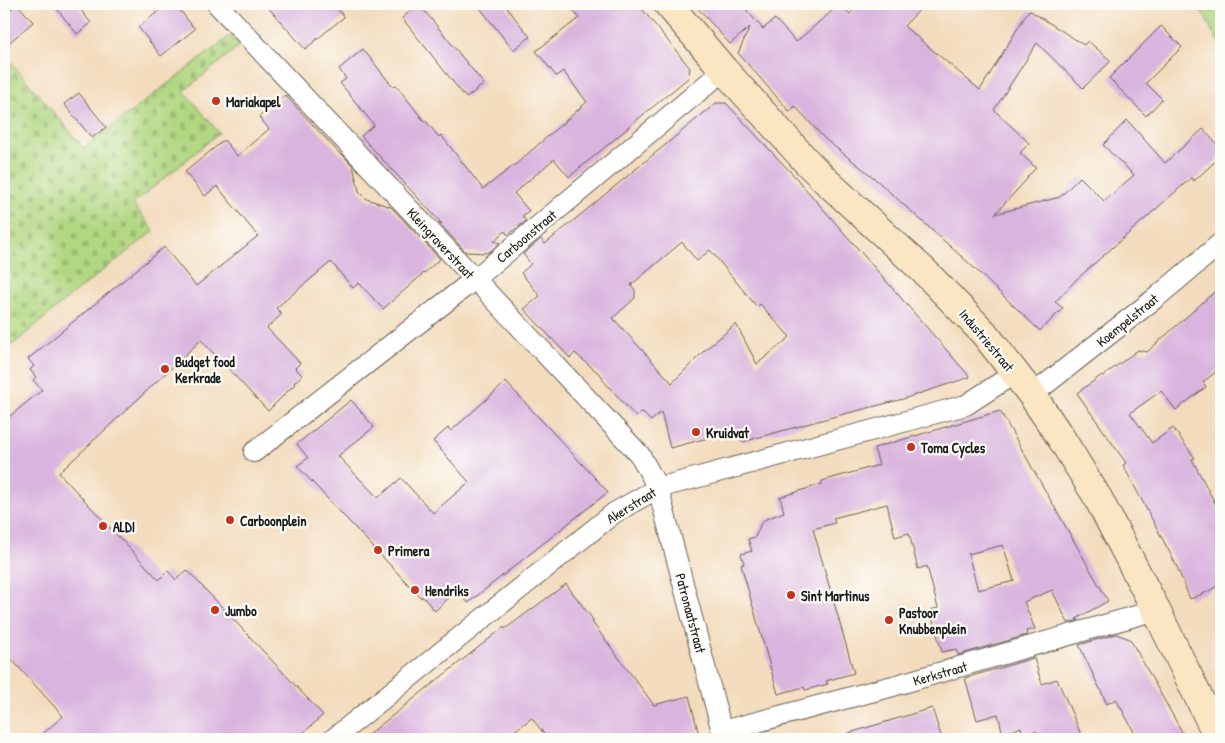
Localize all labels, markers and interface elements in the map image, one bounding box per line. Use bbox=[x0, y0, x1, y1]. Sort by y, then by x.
place label: Mariakapel bbox=[226, 92, 281, 113]
marker: Mariakapel bbox=[210, 95, 222, 107]
street label: Kleingraverstraat bbox=[402, 203, 479, 284]
street label: Carboonstraat bbox=[492, 205, 560, 267]
street label: Koempelstraat bbox=[1092, 289, 1163, 352]
street label: Industriestraat bbox=[955, 305, 1019, 375]
place label: Budget food Kerkrade bbox=[175, 352, 235, 387]
marker: Budget food Kerkrade bbox=[159, 363, 171, 375]
place label: Kruidvat bbox=[706, 423, 750, 442]
marker: Kruidvat bbox=[690, 426, 702, 438]
place label: Toma Cycles bbox=[920, 438, 986, 459]
marker: Toma Cycles bbox=[905, 441, 917, 453]
street label: Akerstraat bbox=[603, 482, 660, 528]
place label: Carboonplein bbox=[240, 511, 307, 532]
marker: Carboonplein bbox=[224, 514, 236, 526]
place label: ALDI bbox=[113, 517, 135, 536]
marker: ALDI bbox=[97, 520, 109, 532]
place label: Primera bbox=[388, 541, 430, 560]
marker: Primera bbox=[372, 544, 384, 556]
street label: Patronaatstraat bbox=[671, 571, 711, 655]
place label: Hendriks bbox=[425, 581, 469, 600]
marker: Hendriks bbox=[409, 584, 421, 596]
place label: Sint Martinus bbox=[801, 586, 870, 605]
marker: Sint Martinus bbox=[785, 589, 797, 601]
place label: Jumbo bbox=[225, 601, 257, 620]
place label: Pastoor Knubbenplein bbox=[899, 603, 966, 640]
marker: Jumbo bbox=[209, 604, 221, 616]
marker: Pastoor Knubbenplein bbox=[883, 614, 895, 626]
street label: Kerkstraat bbox=[911, 656, 969, 690]

